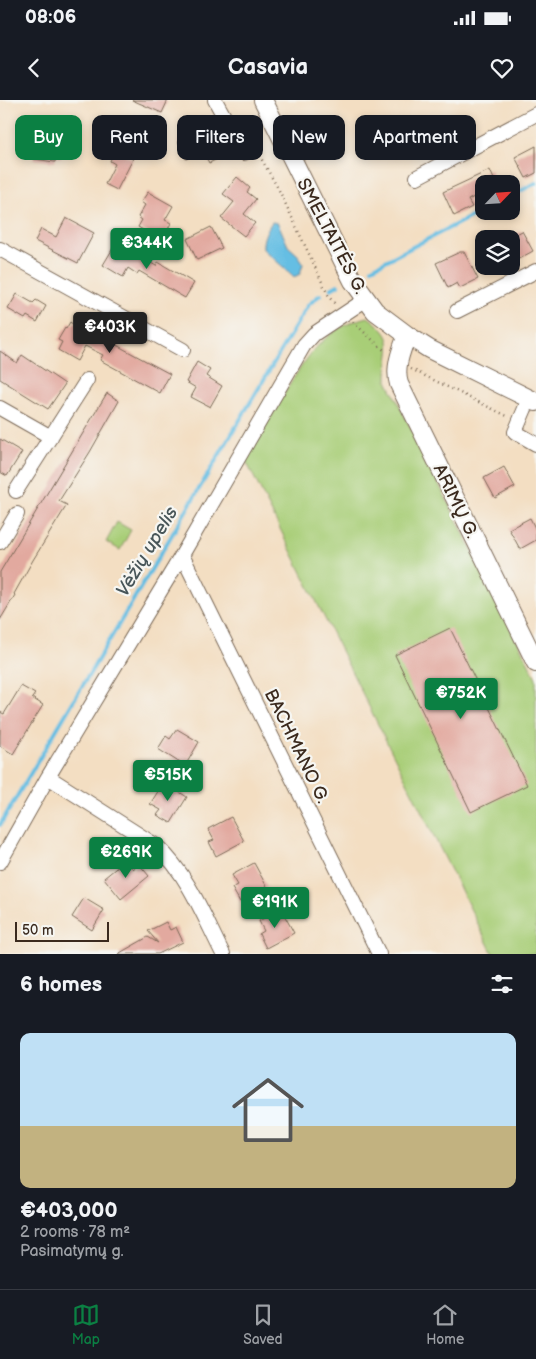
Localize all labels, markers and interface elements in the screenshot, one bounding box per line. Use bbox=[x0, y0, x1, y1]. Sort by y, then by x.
text: 08:06 bbox=[25, 6, 76, 29]
icon: back bbox=[20, 54, 48, 82]
text: Casavia bbox=[228, 54, 308, 81]
icon: heart bbox=[488, 54, 516, 82]
chip: Buy bbox=[15, 115, 82, 160]
chip: Rent bbox=[92, 115, 167, 160]
chip: Filters bbox=[177, 115, 263, 160]
chip: New bbox=[273, 115, 345, 160]
chip: Apartment bbox=[355, 115, 476, 160]
street label: SMELTAITĖS G. bbox=[292, 174, 372, 298]
north arrow bbox=[475, 175, 520, 220]
map controls bbox=[475, 175, 520, 275]
pin: €344K bbox=[112, 228, 182, 270]
button: layers bbox=[475, 230, 520, 275]
text: €344K bbox=[121, 234, 173, 253]
pin: €403K bbox=[75, 312, 145, 354]
text: €403K bbox=[84, 318, 136, 337]
street label: ARIMŲ G. bbox=[429, 461, 482, 542]
water label: Vėžių upelis bbox=[111, 502, 183, 601]
pin: €752K bbox=[426, 678, 496, 720]
text: €752K bbox=[436, 684, 486, 703]
street label: BACHMANO G. bbox=[260, 686, 333, 807]
pin: €515K bbox=[133, 760, 203, 802]
text: €515K bbox=[144, 766, 192, 785]
pin: €269K bbox=[91, 836, 161, 879]
text: €269K bbox=[100, 843, 152, 862]
pin: €191K bbox=[240, 886, 310, 929]
text: €191K bbox=[252, 893, 298, 912]
scale bar bbox=[15, 919, 109, 942]
text: 50 m bbox=[22, 922, 54, 939]
icon: filters bbox=[488, 970, 516, 998]
text: 6 homes bbox=[20, 972, 102, 997]
icon: home bbox=[223, 1065, 313, 1155]
text: €403,000 bbox=[20, 1198, 117, 1223]
text: 2 rooms · 78 m² bbox=[20, 1223, 130, 1242]
text: Pasimatymų g. bbox=[20, 1242, 124, 1261]
tab: Map bbox=[72, 1301, 100, 1348]
tab: Saved bbox=[243, 1301, 283, 1348]
tab: Home bbox=[426, 1301, 464, 1348]

